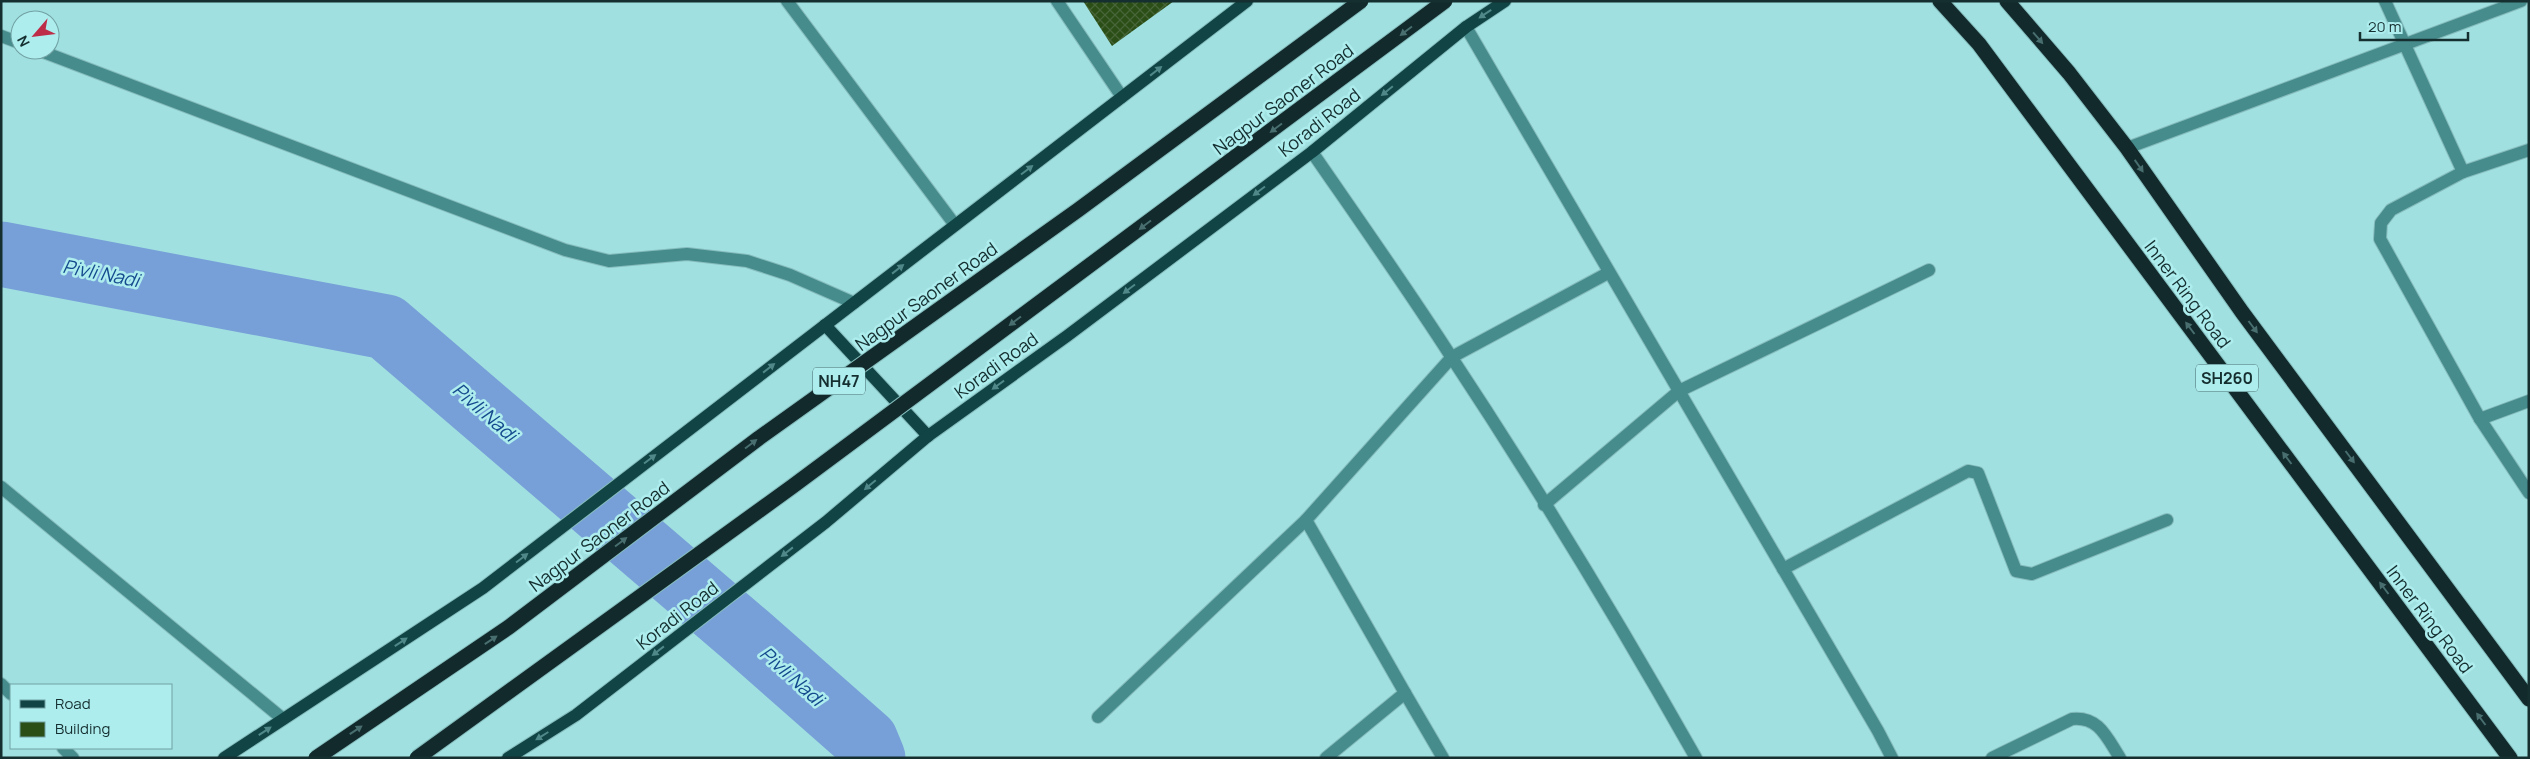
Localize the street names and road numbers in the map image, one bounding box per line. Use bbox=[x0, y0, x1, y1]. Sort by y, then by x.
street label: Nagpur Saoner Road bbox=[1208, 38, 1358, 160]
street label: Koradi Road bbox=[1273, 82, 1365, 162]
street label: Inner Ring Road bbox=[2140, 235, 2236, 353]
street label: Nagpur Saoner Road bbox=[850, 236, 1002, 356]
street label: Koradi Road bbox=[949, 327, 1043, 403]
road number: SH260 bbox=[2196, 364, 2258, 392]
road number: NH47 bbox=[813, 368, 865, 394]
street label: Nagpur Saoner Road bbox=[524, 475, 674, 597]
street label: Inner Ring Road bbox=[2382, 560, 2478, 678]
street label: Koradi Road bbox=[631, 575, 723, 655]

